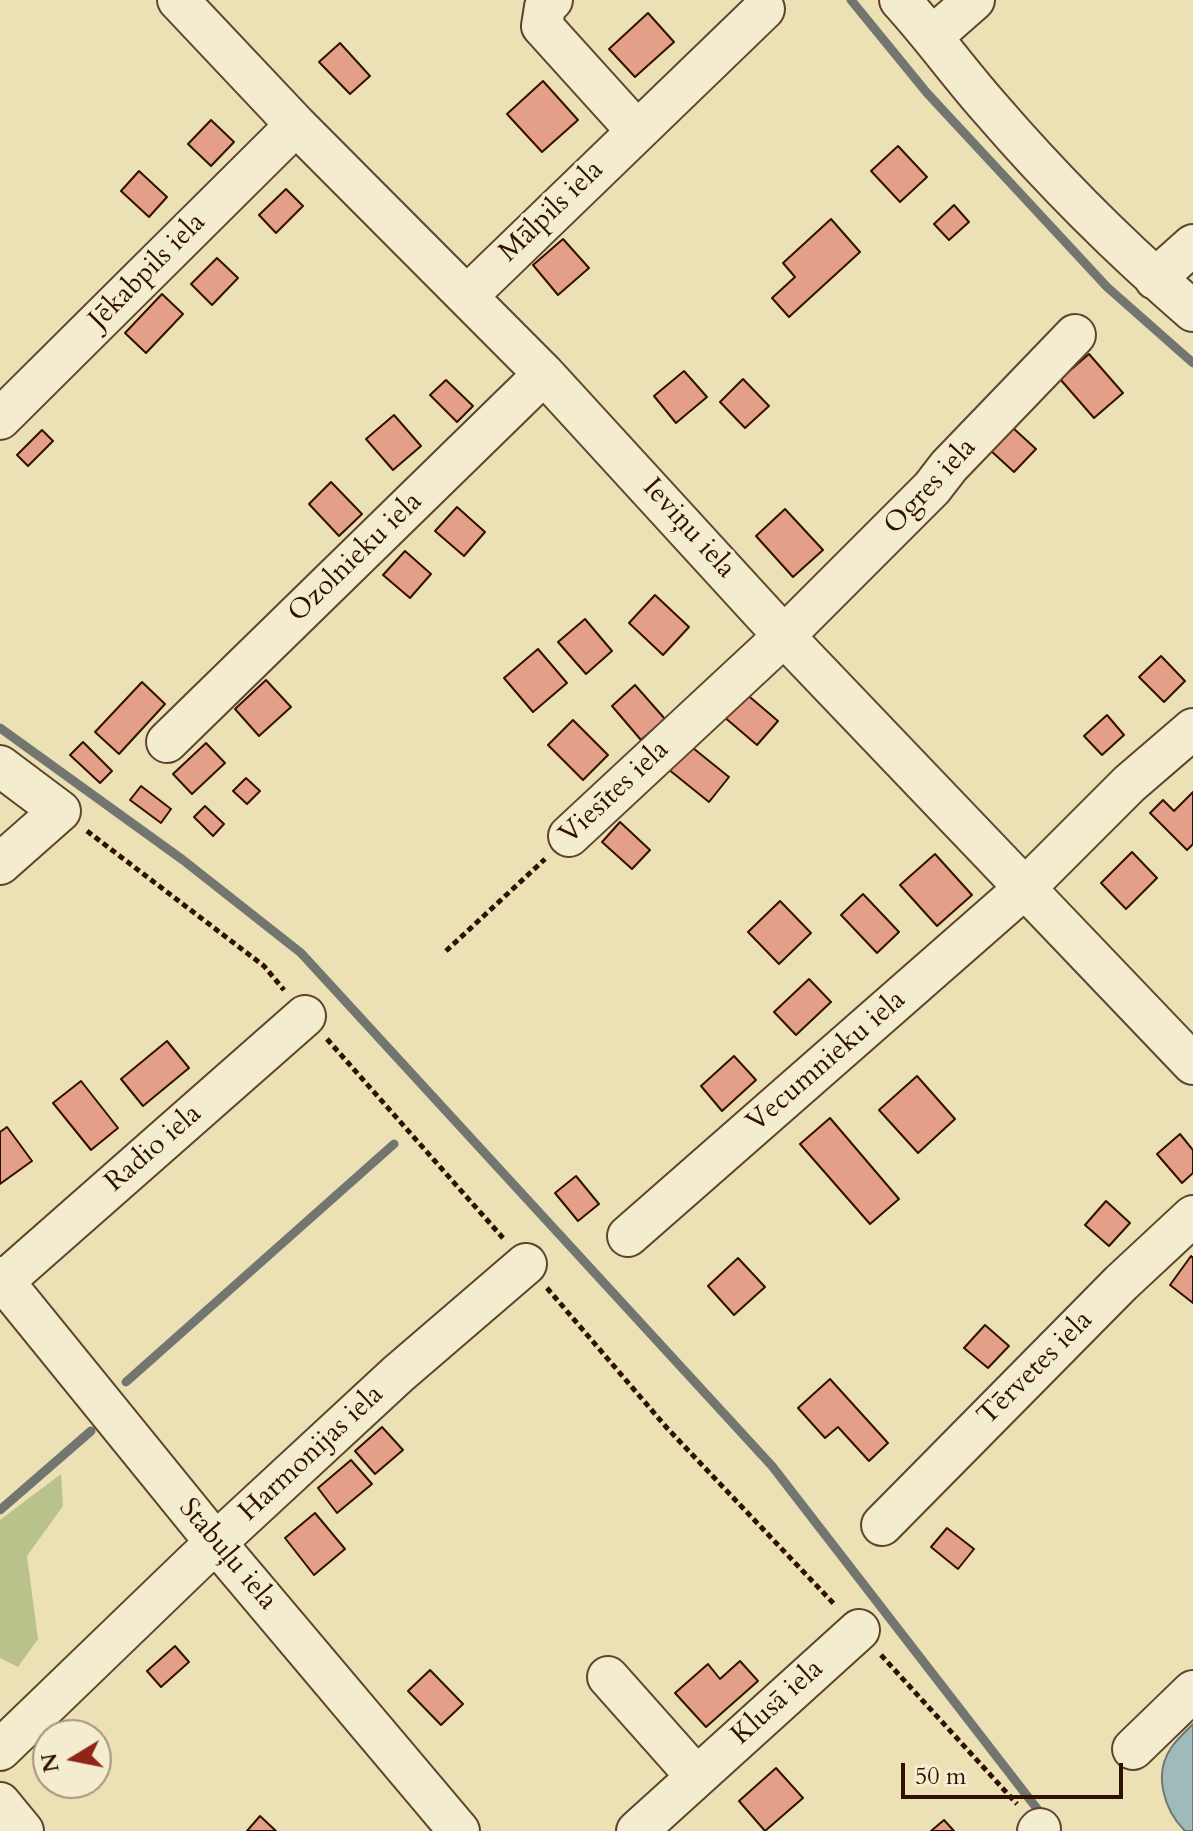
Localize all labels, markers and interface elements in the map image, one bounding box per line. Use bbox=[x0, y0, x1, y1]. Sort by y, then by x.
street label: Mālpils iela bbox=[493, 154, 611, 270]
street label: Jēkabpils iela bbox=[83, 207, 213, 337]
street label: Ogres iela bbox=[878, 432, 984, 542]
street label: Ieviņu iela bbox=[634, 472, 742, 586]
street label: Ozolnieku iela bbox=[282, 486, 430, 630]
street label: Viesītes iela bbox=[553, 734, 677, 852]
street label: Vecumnieku iela bbox=[741, 984, 913, 1140]
street label: Radio iela bbox=[99, 1098, 209, 1200]
street label: Tērvetes iela bbox=[972, 1305, 1100, 1433]
street label: Harmonijas iela bbox=[233, 1379, 391, 1529]
street label: Stabuļu iela bbox=[171, 1492, 283, 1618]
street label: Klusā iela bbox=[725, 1653, 831, 1753]
north arrow bbox=[32, 1719, 112, 1799]
scale bar bbox=[905, 1747, 1127, 1797]
text: N bbox=[34, 1751, 67, 1775]
text: 50 m bbox=[915, 1760, 966, 1793]

